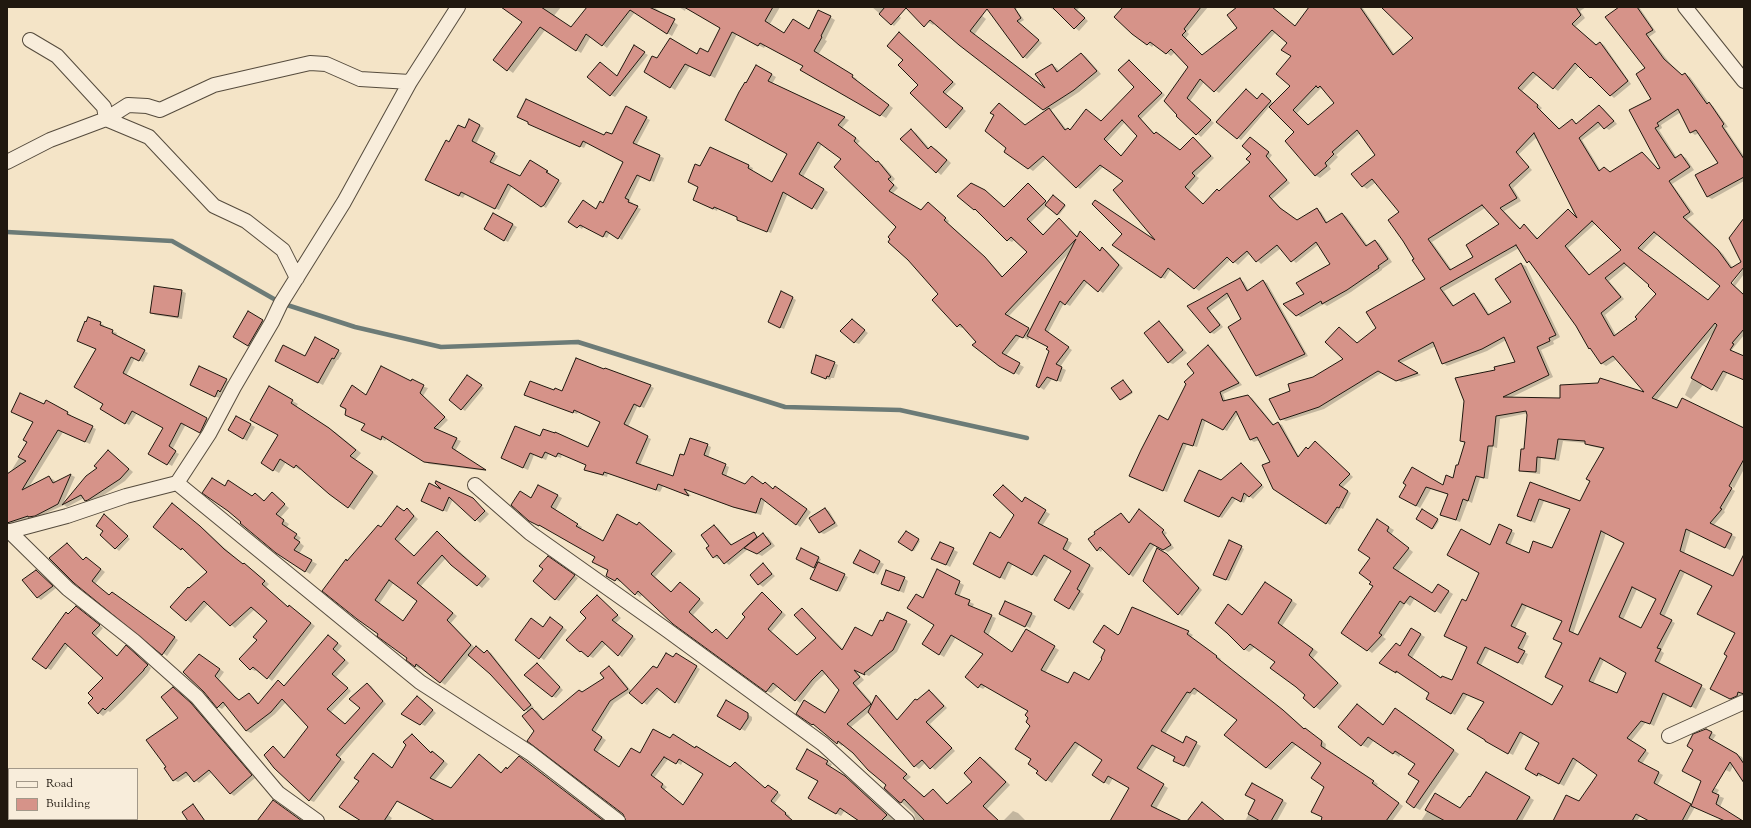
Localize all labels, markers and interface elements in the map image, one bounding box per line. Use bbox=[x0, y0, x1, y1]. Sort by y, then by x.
legend bbox=[8, 768, 138, 820]
text: Road bbox=[46, 775, 73, 793]
text: Building bbox=[46, 795, 90, 813]

